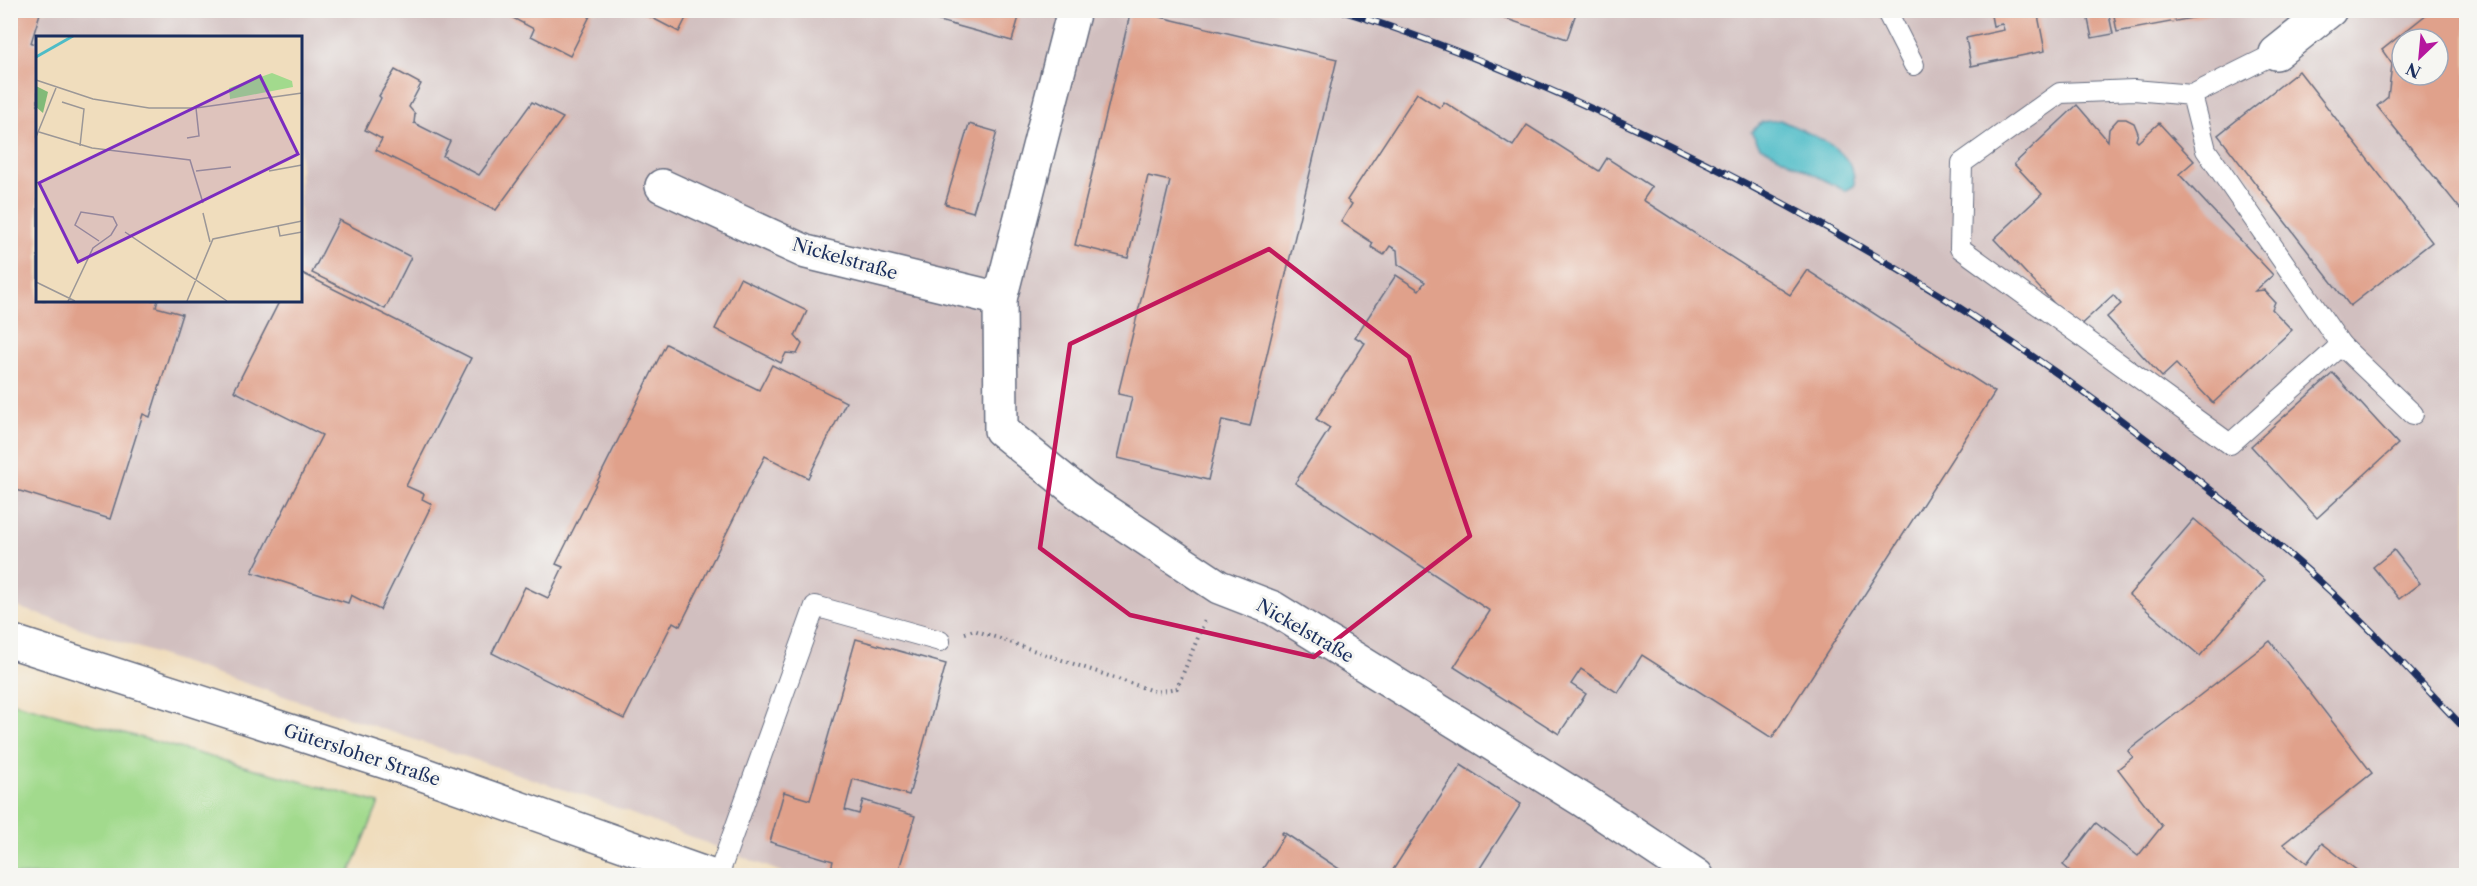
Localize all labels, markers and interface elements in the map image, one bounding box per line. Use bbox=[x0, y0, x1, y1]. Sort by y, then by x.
north arrow bbox=[2390, 27, 2450, 87]
inset map bbox=[36, 36, 302, 302]
text: N bbox=[2403, 58, 2424, 83]
street label: Nickelstraße bbox=[790, 233, 900, 285]
street label: Nickelstraße bbox=[1253, 594, 1357, 668]
street label: Gütersloher Straße bbox=[281, 719, 443, 791]

